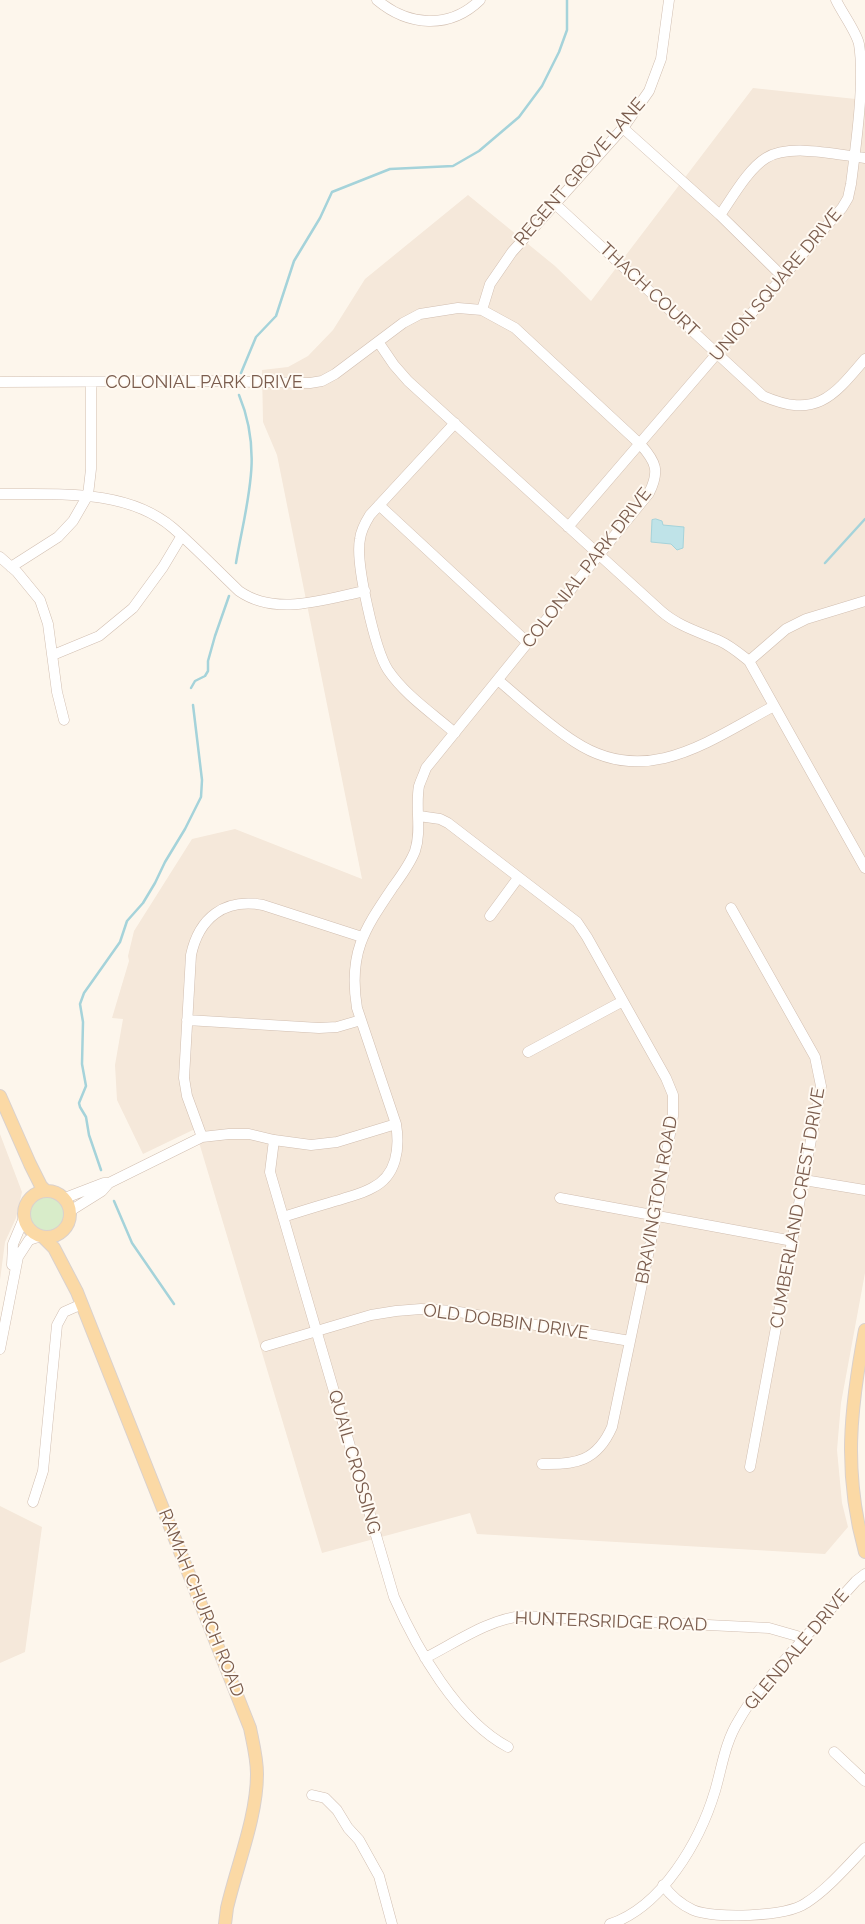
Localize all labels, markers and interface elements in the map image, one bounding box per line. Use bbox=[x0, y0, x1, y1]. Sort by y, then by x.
street label: REGENT GROVE LANE bbox=[510, 94, 650, 250]
street label: UNION SQUARE DRIVE bbox=[706, 204, 846, 366]
street label: THACH COURT bbox=[595, 238, 703, 342]
street label: COLONIAL PARK DRIVE bbox=[105, 372, 303, 394]
street label: COLONIAL PARK DRIVE bbox=[518, 484, 656, 652]
street label: CUMBERLAND CREST DRIVE bbox=[766, 1086, 830, 1330]
street label: BRAVINGTON ROAD bbox=[632, 1114, 682, 1286]
street label: OLD DOBBIN DRIVE bbox=[422, 1300, 590, 1344]
street label: QUAIL CROSSING bbox=[323, 1387, 385, 1537]
street label: RAMAH CHURCH ROAD bbox=[153, 1506, 249, 1700]
street label: GLENDALE DRIVE bbox=[740, 1585, 854, 1715]
street label: HUNTERSRIDGE ROAD bbox=[514, 1608, 708, 1636]

